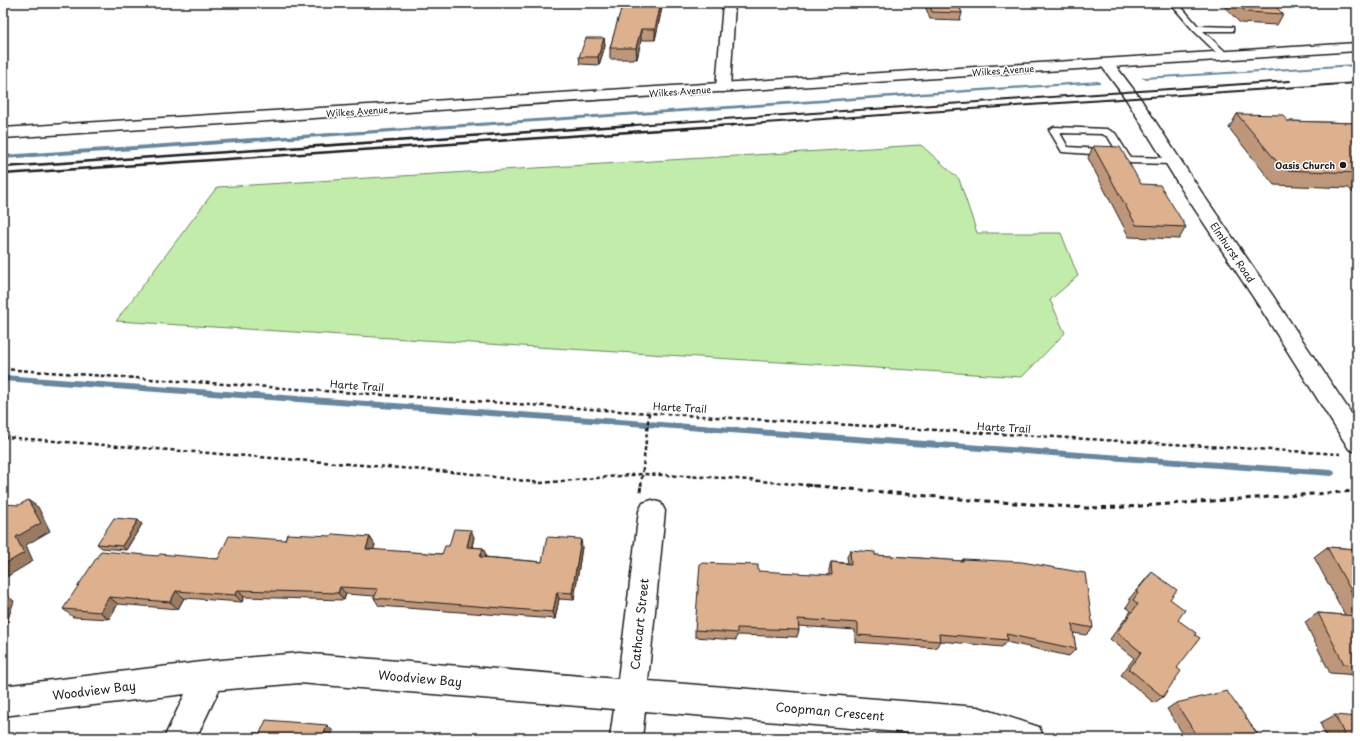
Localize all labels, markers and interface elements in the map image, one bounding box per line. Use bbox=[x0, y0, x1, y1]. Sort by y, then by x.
street label: Wilkes Avenue bbox=[971, 61, 1035, 79]
street label: Wilkes Avenue bbox=[648, 82, 712, 100]
street label: Wilkes Avenue bbox=[325, 102, 389, 120]
place label: Oasis Church bbox=[1275, 158, 1335, 172]
marker: Oasis Church bbox=[1338, 160, 1348, 170]
street label: Elmhurst Road bbox=[1207, 219, 1259, 285]
street label: Harte Trail bbox=[330, 376, 385, 394]
street label: Harte Trail bbox=[653, 398, 707, 416]
street label: Harte Trail bbox=[977, 418, 1031, 436]
street label: Cathcart Street bbox=[625, 577, 653, 671]
street label: Woodview Bay bbox=[377, 665, 463, 691]
street label: Woodview Bay bbox=[51, 676, 137, 704]
street label: Coopman Crescent bbox=[775, 697, 885, 725]

